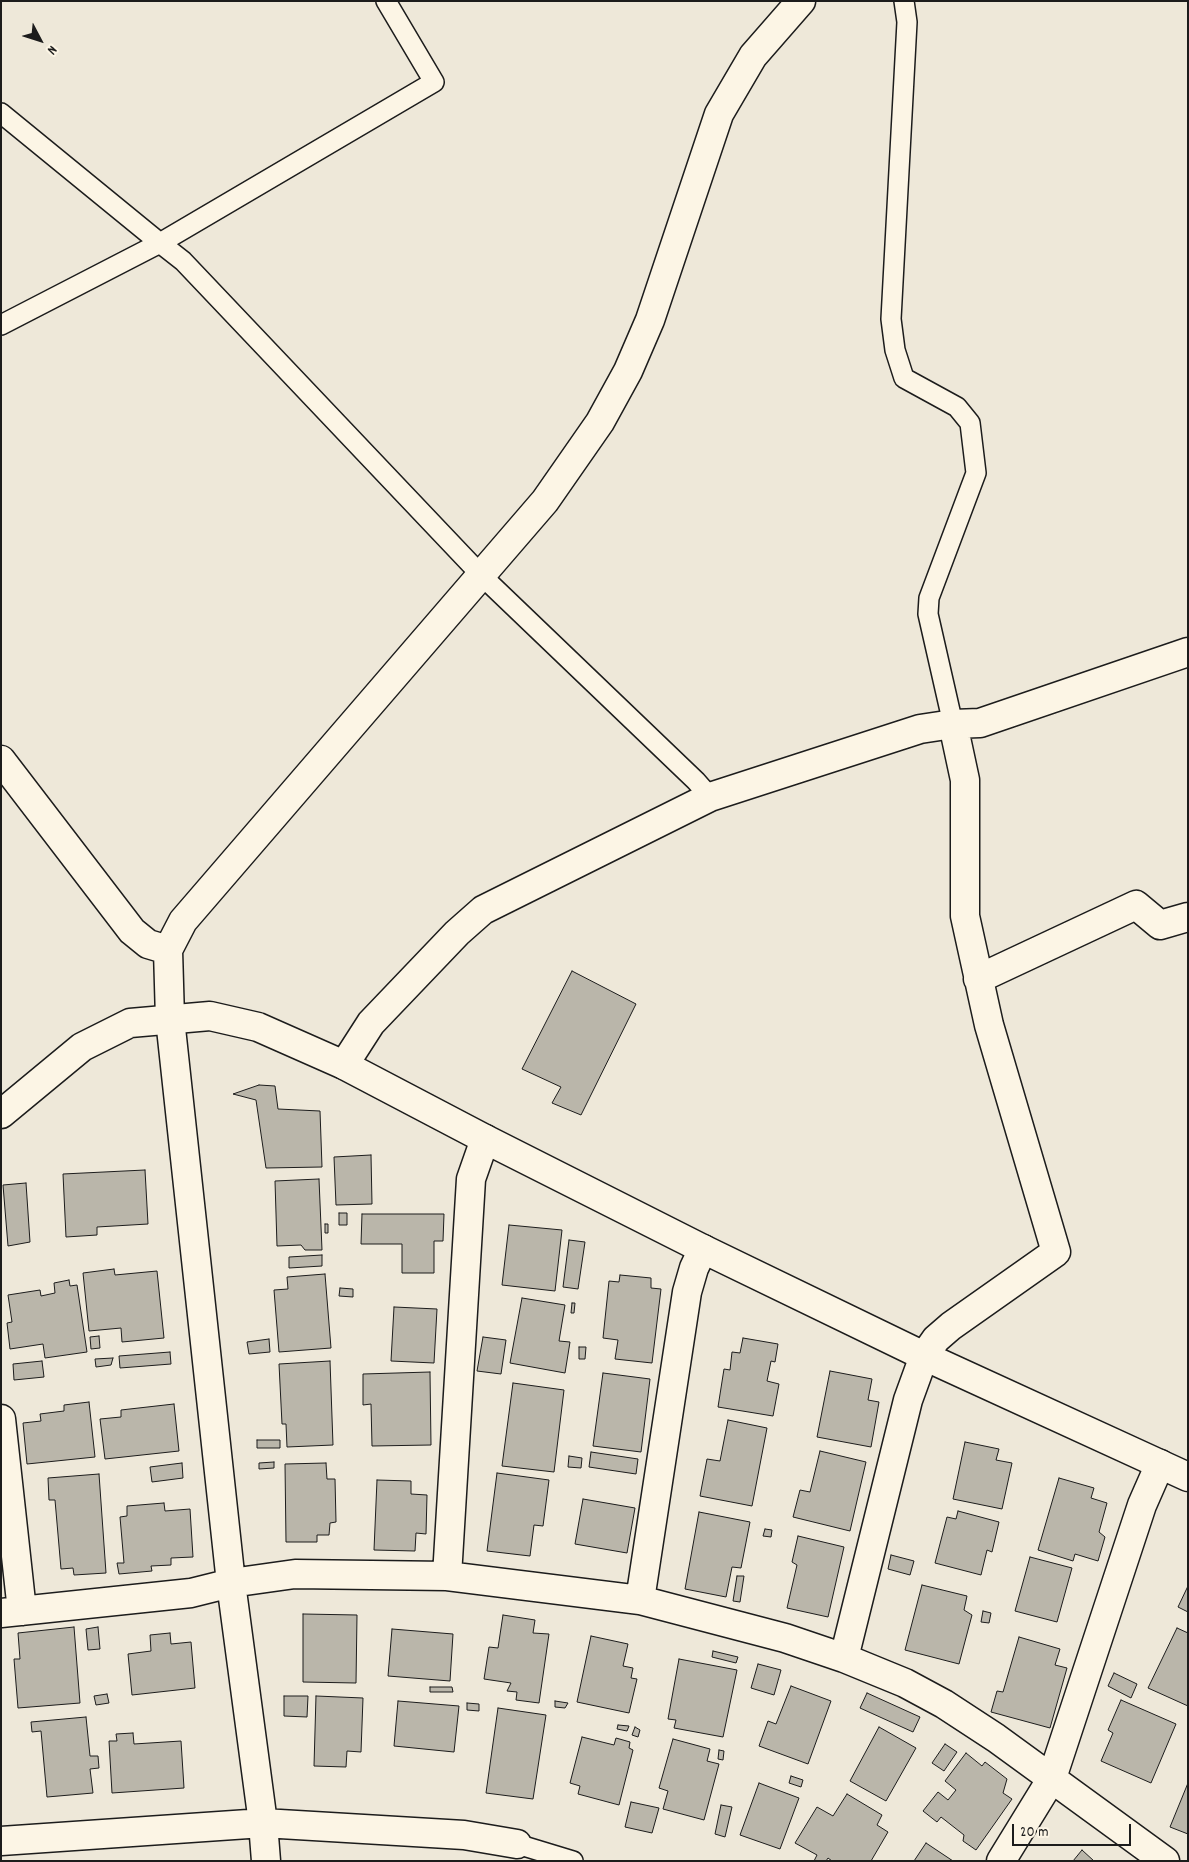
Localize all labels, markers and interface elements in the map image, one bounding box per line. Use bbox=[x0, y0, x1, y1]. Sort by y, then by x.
north arrow bbox=[15, 15, 65, 65]
text: N bbox=[42, 41, 61, 59]
scale bar bbox=[1014, 1814, 1133, 1846]
text: 20 m bbox=[1020, 1822, 1048, 1844]

